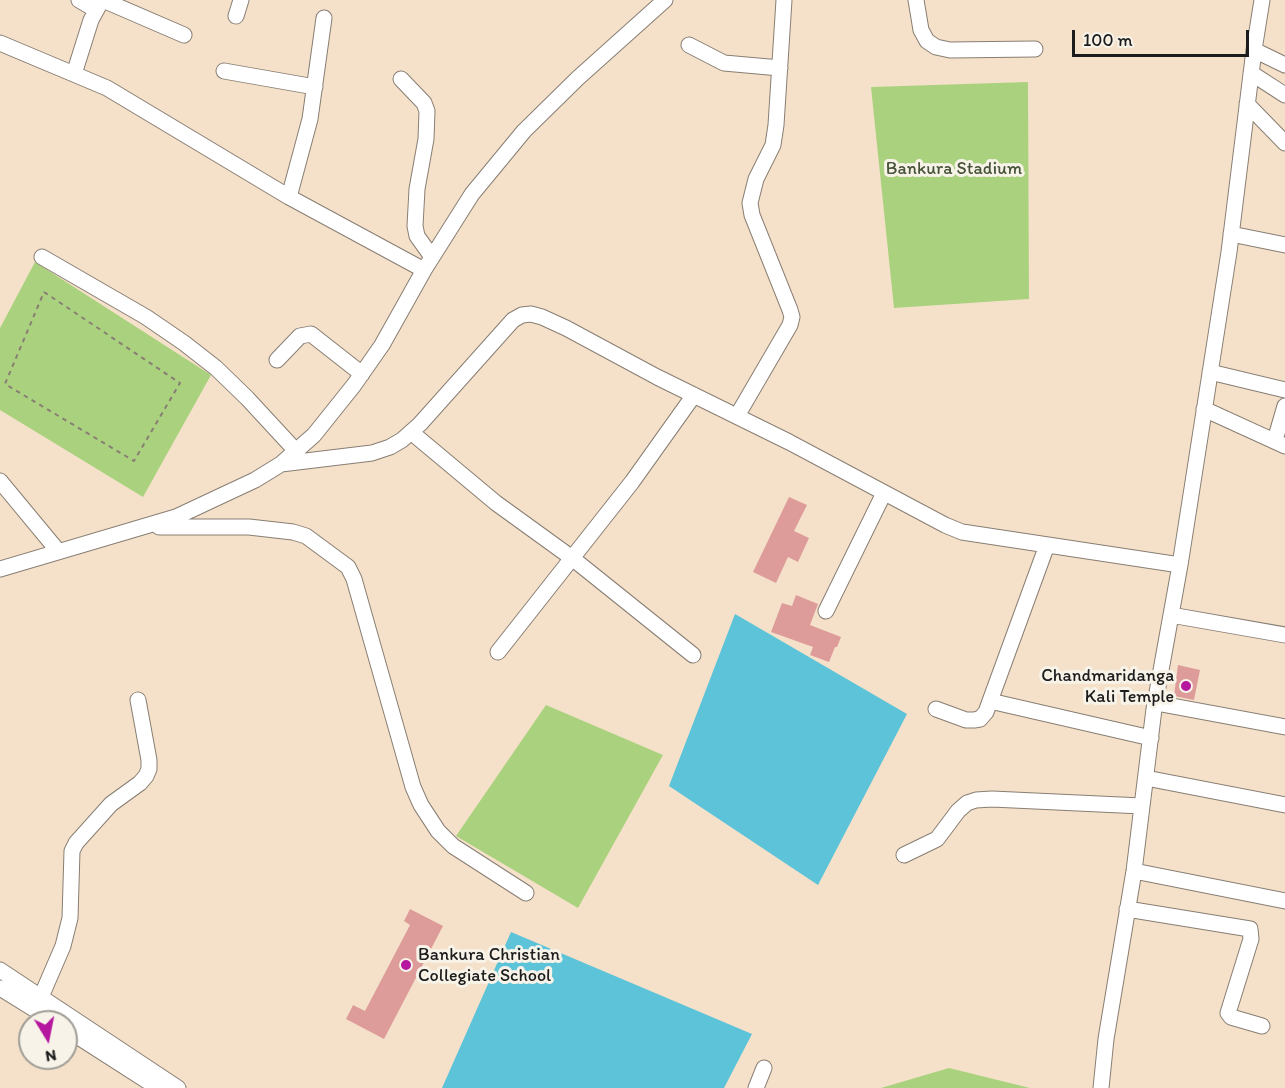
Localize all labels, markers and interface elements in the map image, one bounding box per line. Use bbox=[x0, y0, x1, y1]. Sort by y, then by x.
scale bar bbox=[1075, 18, 1252, 56]
text: 100 m bbox=[1083, 29, 1133, 51]
park label: Bankura Stadium bbox=[886, 158, 1022, 180]
place label: Chandmaridanga Kali Temple bbox=[1041, 665, 1174, 708]
marker: Chandmaridanga Kali Temple bbox=[1179, 679, 1193, 693]
place label: Bankura Christian Collegiate School bbox=[418, 944, 560, 986]
marker: Bankura Christian Collegiate School bbox=[399, 958, 413, 972]
north arrow bbox=[18, 1010, 78, 1070]
text: N bbox=[44, 1046, 58, 1067]

